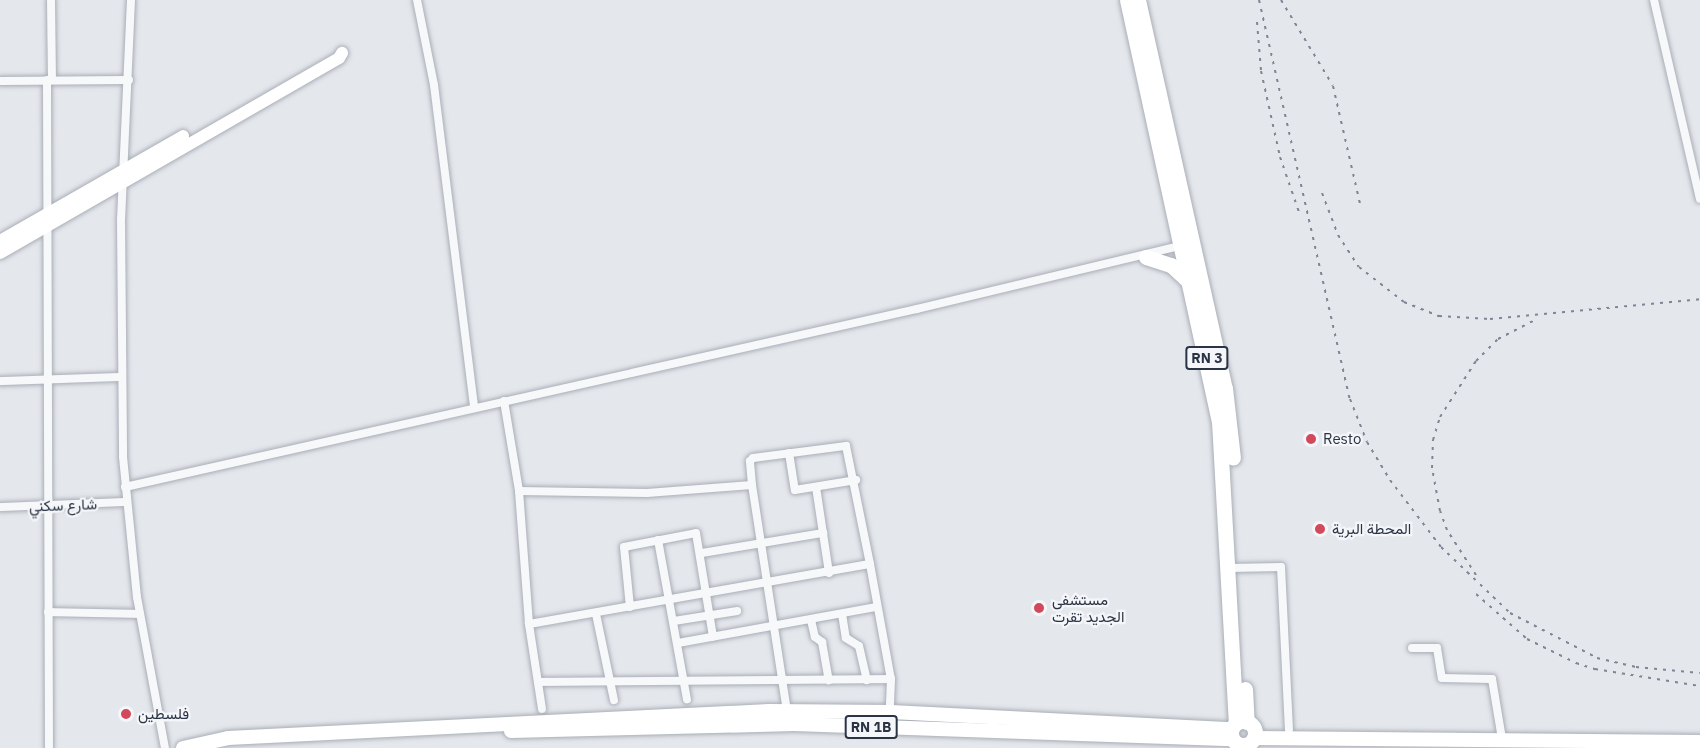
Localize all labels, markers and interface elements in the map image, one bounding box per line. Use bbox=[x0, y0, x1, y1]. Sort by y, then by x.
road number: RN 3 bbox=[1184, 347, 1230, 369]
place label: Resto bbox=[1323, 430, 1361, 448]
marker: Resto bbox=[1304, 432, 1318, 446]
street label: شارع سكني bbox=[29, 495, 97, 515]
place label: المحطة البرية bbox=[1332, 520, 1411, 538]
marker: المحطة البرية bbox=[1313, 522, 1327, 536]
place label: مستشفى الجديد تقرت bbox=[1052, 590, 1124, 625]
marker: مستشفى الجديد تقرت bbox=[1030, 599, 1048, 617]
place label: فلسطين bbox=[138, 705, 189, 723]
marker: فلسطين bbox=[119, 707, 133, 721]
road number: RN 1B bbox=[844, 716, 898, 738]

